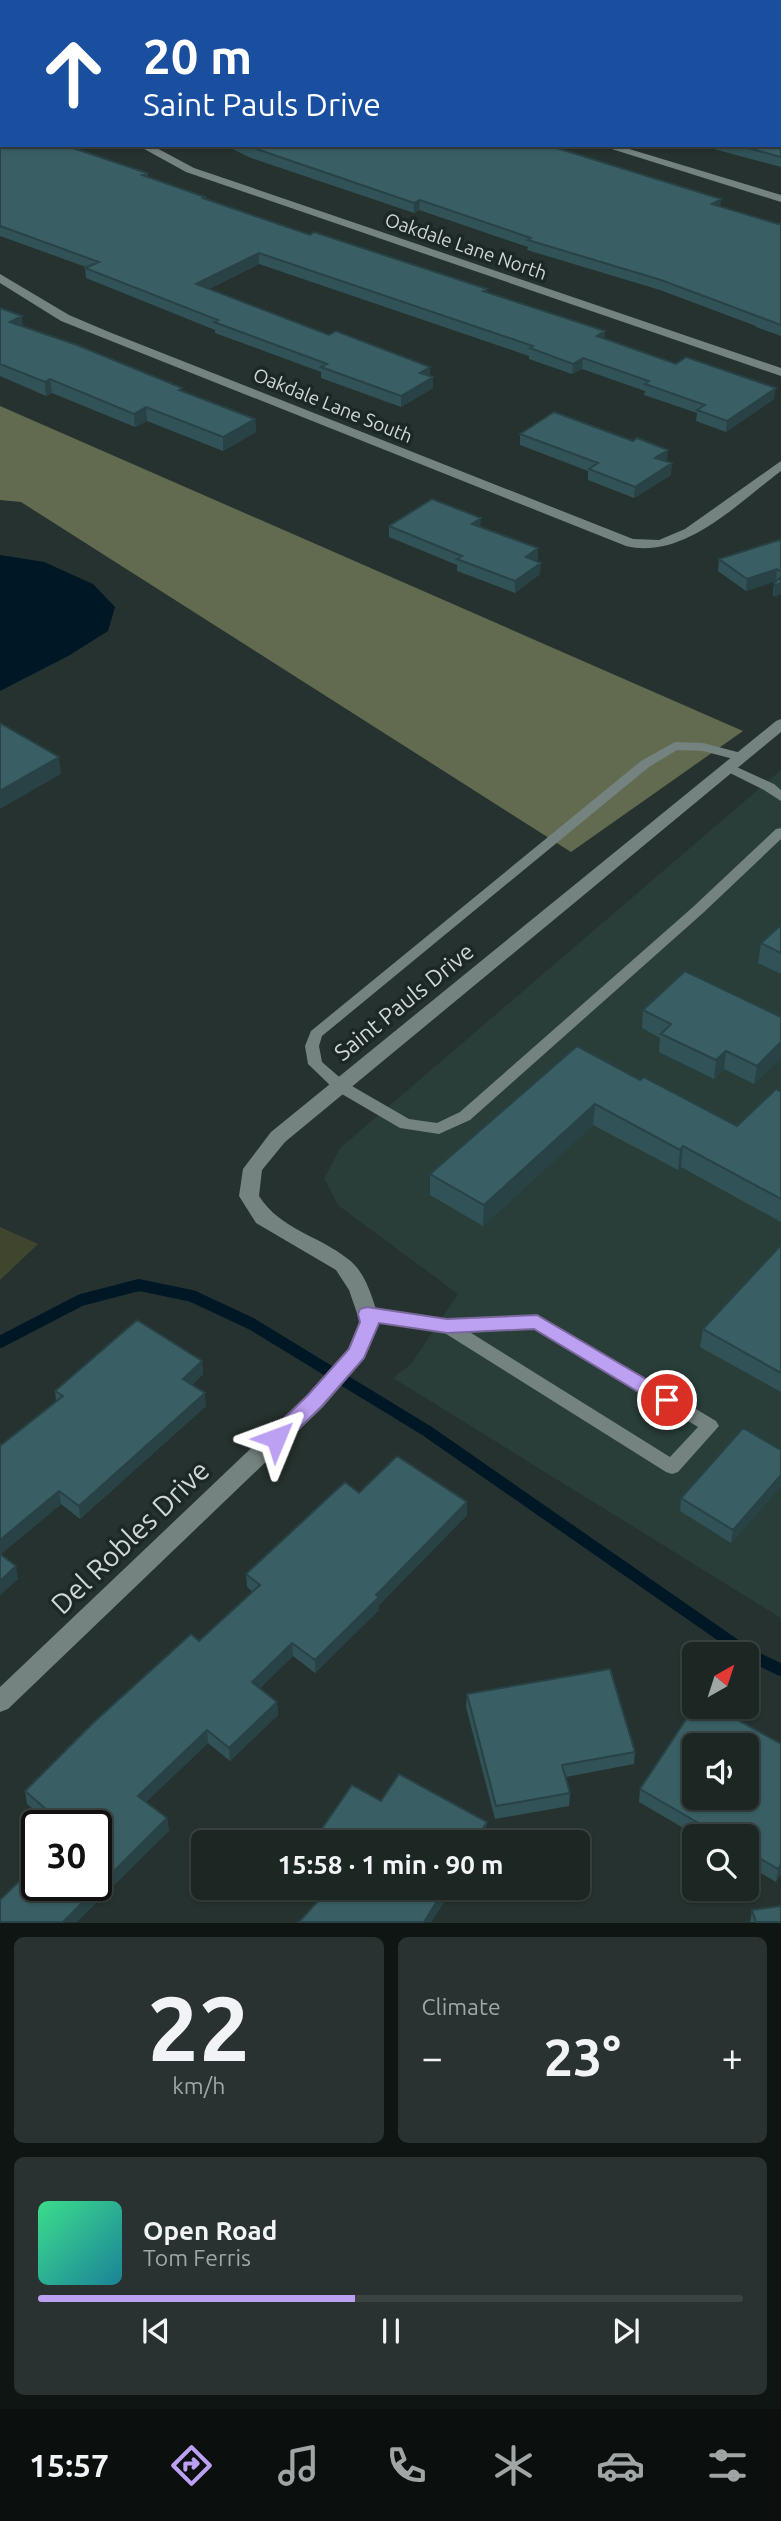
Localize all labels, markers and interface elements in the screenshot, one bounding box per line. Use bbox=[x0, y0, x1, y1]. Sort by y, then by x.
icon: ahead bbox=[28, 28, 119, 119]
text: 20 m bbox=[143, 28, 252, 83]
text: Saint Pauls Drive bbox=[143, 86, 381, 122]
street label: Oakdale Lane North bbox=[382, 208, 550, 284]
street label: Oakdale Lane South bbox=[250, 363, 416, 447]
street label: Saint Pauls Drive bbox=[329, 938, 478, 1065]
pin bbox=[637, 1370, 697, 1430]
icon: arrive bbox=[648, 1381, 686, 1419]
position arrow bbox=[239, 1401, 313, 1475]
street label: Del Robles Drive bbox=[45, 1454, 215, 1620]
north arrow bbox=[682, 1642, 760, 1718]
map controls bbox=[682, 1642, 759, 1901]
button: sound bbox=[682, 1733, 759, 1810]
speed limit sign: 30 bbox=[21, 1810, 112, 1901]
button: search bbox=[682, 1824, 759, 1901]
text: 15:58 · 1 min · 90 m bbox=[277, 1850, 504, 1879]
text: 22 bbox=[147, 1976, 250, 2078]
text: Climate bbox=[422, 1994, 501, 2019]
text: 23° bbox=[544, 2028, 621, 2086]
text: − bbox=[422, 2036, 443, 2078]
text: + bbox=[722, 2036, 743, 2078]
text: km/h bbox=[172, 2073, 225, 2098]
text: Open Road bbox=[143, 2216, 277, 2245]
text: Tom Ferris bbox=[143, 2245, 251, 2270]
icon: previous bbox=[137, 2312, 175, 2350]
icon: pause bbox=[372, 2312, 410, 2350]
icon: next bbox=[607, 2312, 645, 2350]
icon: directions bbox=[167, 2441, 216, 2490]
icon: music bbox=[274, 2441, 323, 2490]
icon: phone bbox=[382, 2441, 431, 2490]
icon: climate bbox=[489, 2441, 538, 2490]
icon: car bbox=[596, 2441, 645, 2490]
icon: filters bbox=[703, 2441, 752, 2490]
text: 15:57 bbox=[29, 2447, 109, 2483]

